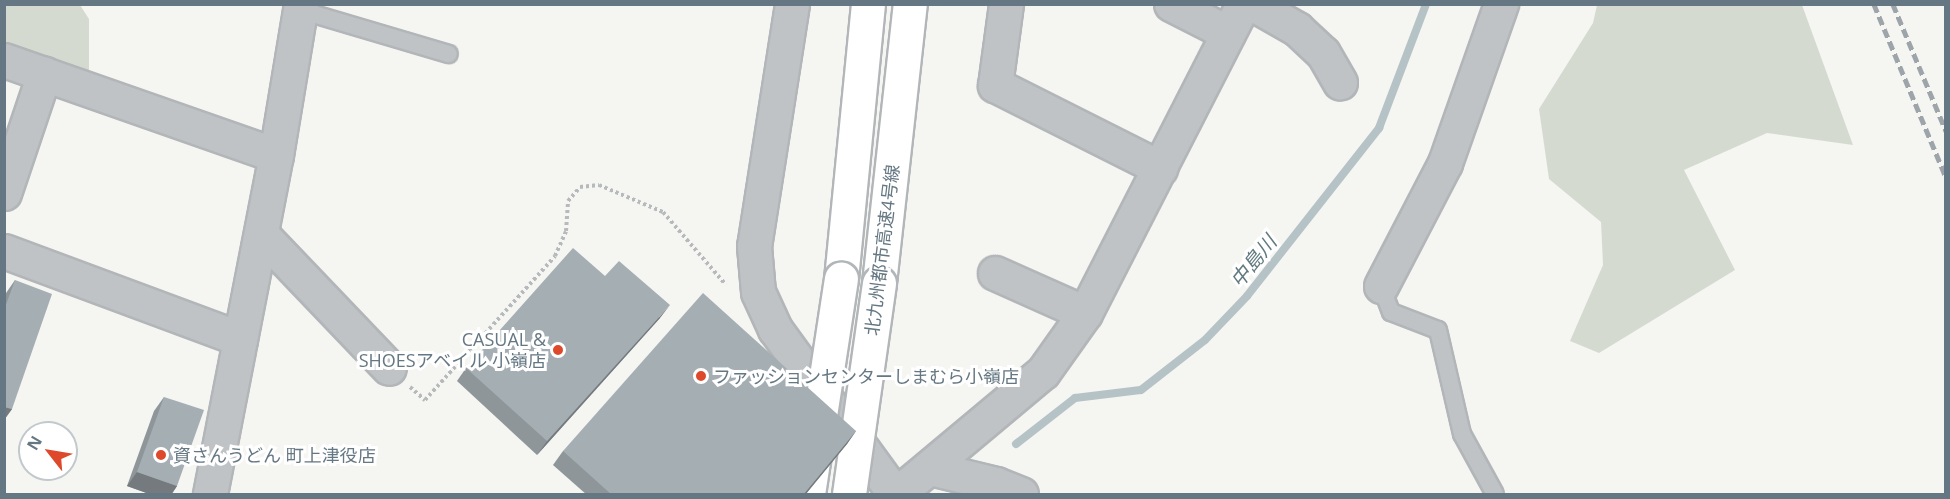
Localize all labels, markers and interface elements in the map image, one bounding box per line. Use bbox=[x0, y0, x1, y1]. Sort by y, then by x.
street label: 北九州都市高速4号線 bbox=[861, 163, 903, 337]
water label: 中島川 bbox=[1225, 230, 1281, 292]
place label: CASUAL & SHOESアベイル 小嶺店 bbox=[358, 329, 546, 372]
marker: CASUAL & SHOESアベイル 小嶺店 bbox=[551, 343, 565, 357]
place label: ファッションセンターしまむら小嶺店 bbox=[713, 365, 1019, 387]
marker: ファッションセンターしまむら小嶺店 bbox=[694, 369, 708, 383]
north arrow bbox=[18, 421, 78, 481]
text: N bbox=[22, 432, 47, 454]
place label: 資さんうどん 町上津役店 bbox=[173, 444, 376, 466]
marker: 資さんうどん 町上津役店 bbox=[154, 448, 168, 462]

